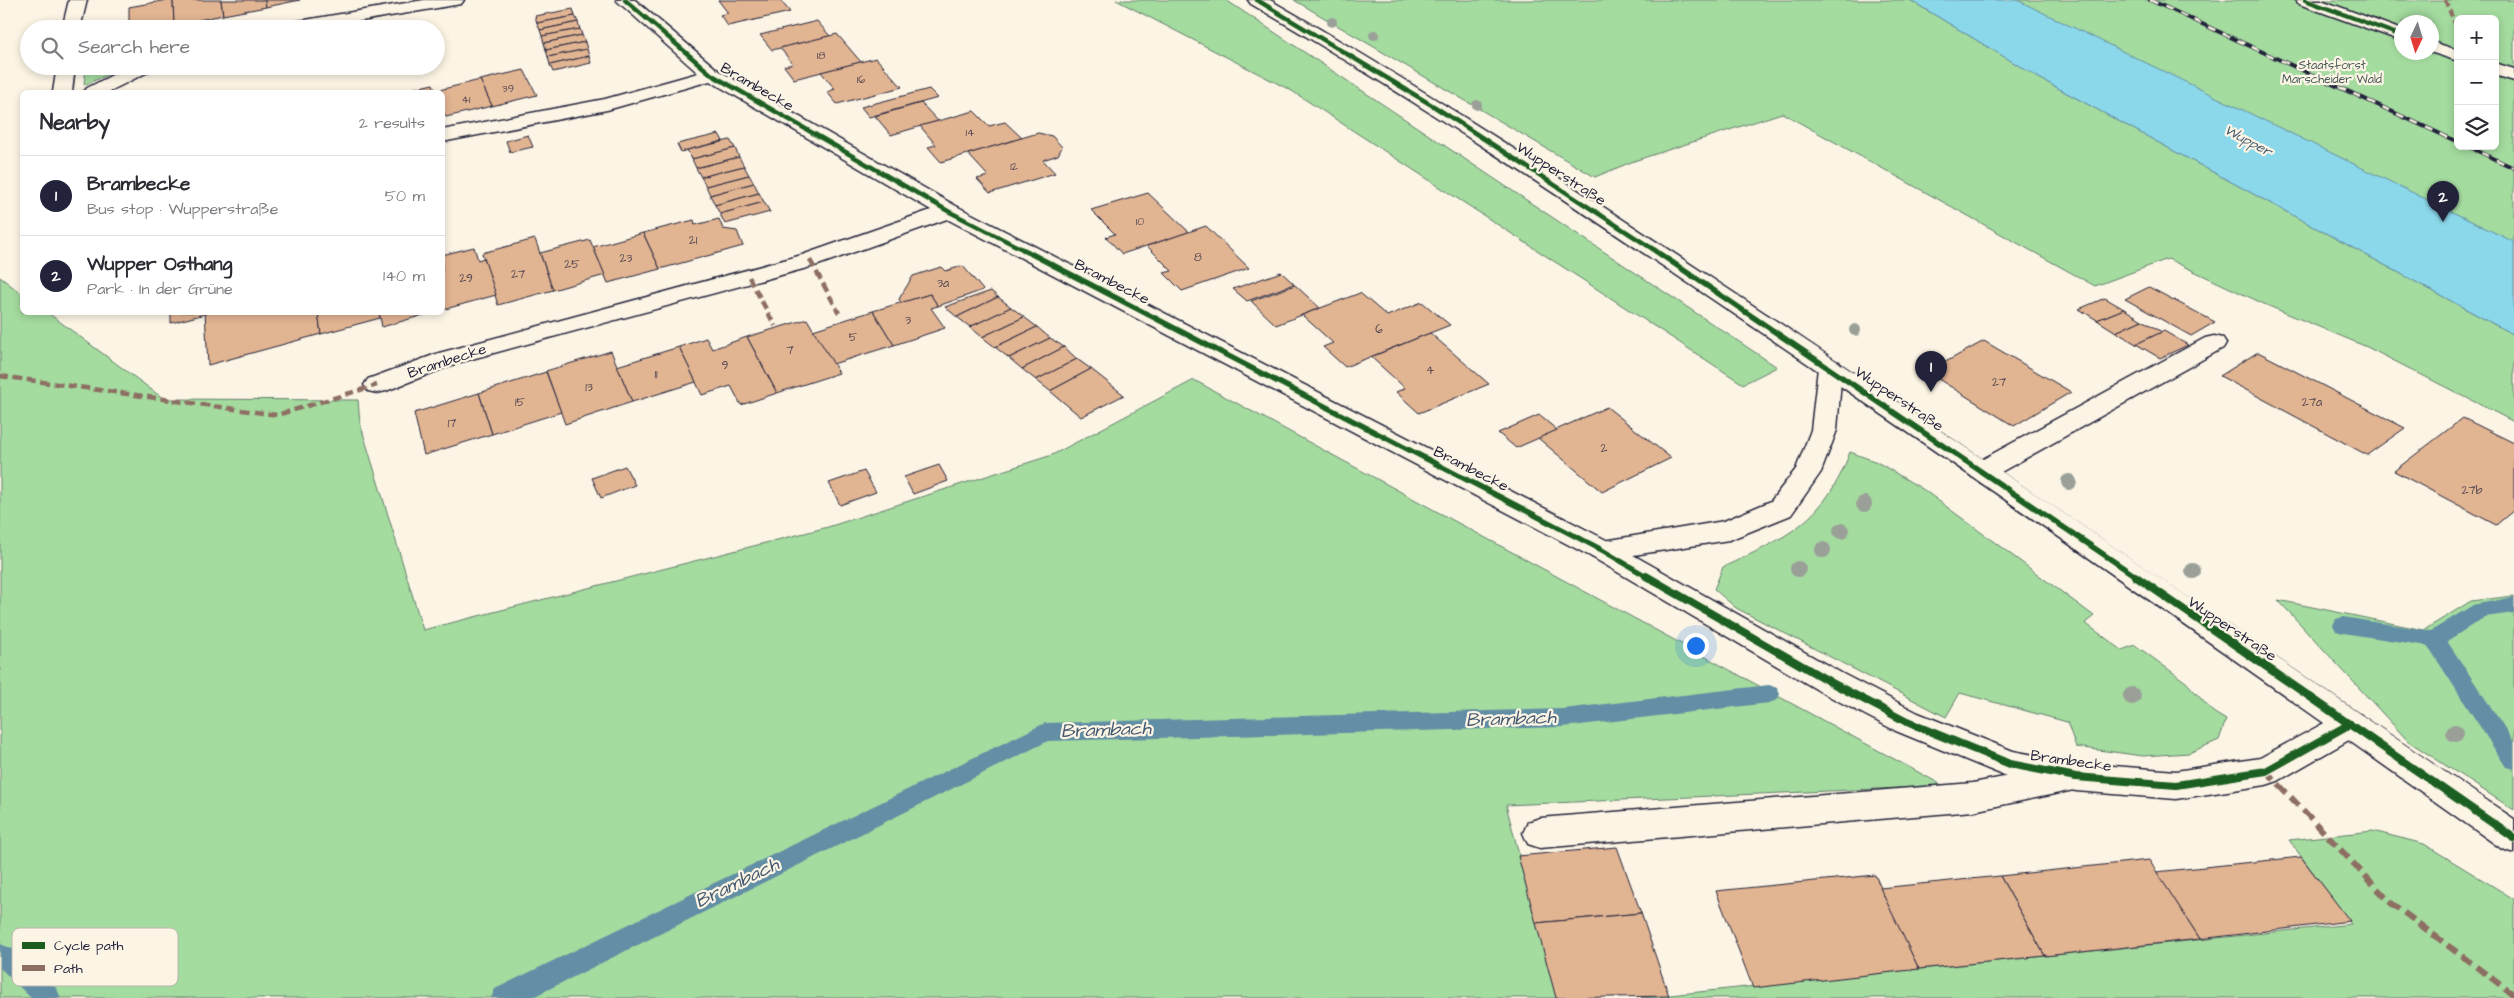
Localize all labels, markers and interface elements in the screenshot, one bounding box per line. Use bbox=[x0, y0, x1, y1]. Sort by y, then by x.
north arrow bbox=[2394, 15, 2439, 60]
map controls bbox=[2454, 15, 2499, 150]
button: + bbox=[2454, 15, 2499, 60]
search box bbox=[20, 20, 445, 75]
icon: search bbox=[38, 34, 66, 62]
text: Search here bbox=[78, 34, 190, 61]
house number: 18 bbox=[817, 48, 825, 63]
park label: Staatsforst Marscheider Wald bbox=[2282, 57, 2382, 88]
street label: Brambecke bbox=[716, 58, 798, 116]
button: − bbox=[2454, 60, 2499, 105]
house number: 16 bbox=[857, 72, 865, 87]
house number: 39 bbox=[502, 81, 514, 96]
house number: 41 bbox=[462, 92, 471, 107]
button: layers bbox=[2454, 105, 2499, 150]
text: Nearby bbox=[40, 108, 110, 137]
text: 2 results bbox=[359, 112, 425, 134]
water label: Wupper bbox=[2221, 120, 2276, 162]
house number: 14 bbox=[966, 125, 975, 140]
street label: Wupperstraße bbox=[1512, 137, 1610, 211]
house number: 12 bbox=[1010, 159, 1019, 174]
text: Brambecke bbox=[87, 171, 190, 198]
pin: 2 bbox=[2427, 181, 2459, 222]
text: 1 bbox=[55, 185, 57, 207]
text: 50 m bbox=[385, 185, 425, 207]
text: Bus stop · Wupperstraße bbox=[87, 198, 278, 220]
house number: 10 bbox=[1136, 214, 1144, 229]
house number: 21 bbox=[689, 232, 698, 249]
house number: 8 bbox=[1194, 249, 1202, 266]
house number: 23 bbox=[620, 250, 632, 267]
text: Wupper Osthang bbox=[87, 251, 232, 278]
street label: Brambecke bbox=[1071, 254, 1153, 310]
house number: 25 bbox=[564, 256, 580, 273]
text: 2 bbox=[51, 265, 61, 287]
text: 140 m bbox=[383, 265, 425, 287]
house number: 27 bbox=[511, 266, 526, 283]
house number: 29 bbox=[459, 270, 473, 287]
house number: 3a bbox=[937, 275, 949, 292]
text: Park · In der Grüne bbox=[87, 278, 233, 300]
house number: 3 bbox=[905, 312, 911, 329]
house number: 6 bbox=[1375, 321, 1383, 338]
house number: 5 bbox=[849, 329, 858, 346]
street label: Brambecke bbox=[405, 338, 489, 384]
house number: 7 bbox=[786, 342, 794, 359]
pin: 1 bbox=[1915, 351, 1947, 392]
house number: 9 bbox=[722, 357, 729, 374]
street label: Wupperstraße bbox=[1850, 361, 1948, 437]
house number: 4 bbox=[1426, 362, 1434, 379]
house number: 11 bbox=[654, 366, 658, 383]
house number: 27 bbox=[1992, 374, 2007, 391]
house number: 13 bbox=[585, 379, 593, 396]
house number: 15 bbox=[515, 394, 526, 411]
house number: 27a bbox=[2302, 394, 2322, 411]
house number: 17 bbox=[448, 415, 457, 432]
house number: 2 bbox=[1601, 440, 1608, 457]
street label: Brambecke bbox=[1430, 441, 1512, 497]
house number: 27b bbox=[2462, 482, 2483, 499]
street label: Wupperstraße bbox=[2183, 591, 2281, 667]
your location bbox=[1683, 633, 1709, 659]
water label: Brambach bbox=[1465, 704, 1558, 734]
water label: Brambach bbox=[1060, 715, 1153, 745]
street label: Brambecke bbox=[2029, 745, 2113, 777]
water label: Brambach bbox=[691, 850, 785, 915]
legend bbox=[12, 928, 178, 986]
text: Cycle path bbox=[54, 936, 123, 956]
text: Path bbox=[54, 959, 83, 979]

